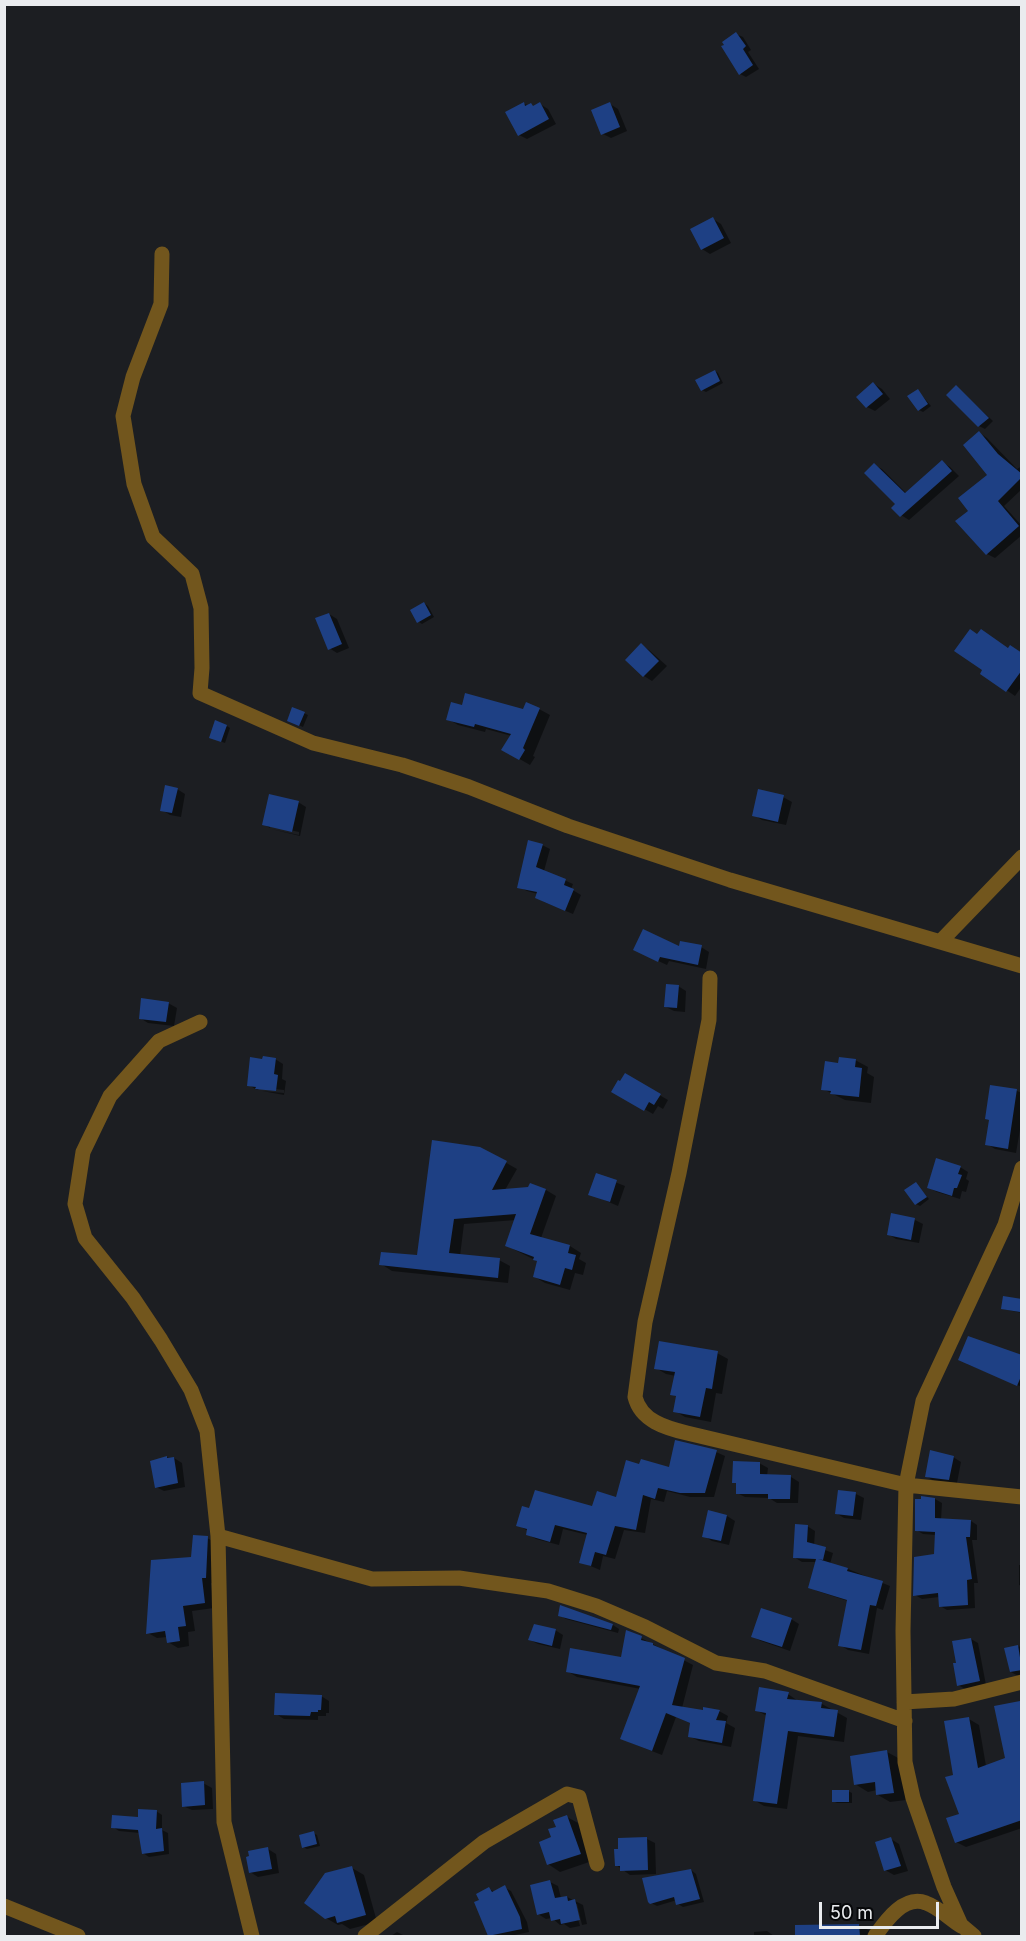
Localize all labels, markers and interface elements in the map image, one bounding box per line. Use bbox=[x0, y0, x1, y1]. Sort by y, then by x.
scale bar bbox=[822, 1890, 942, 1928]
text: 50 m bbox=[830, 1902, 873, 1923]

